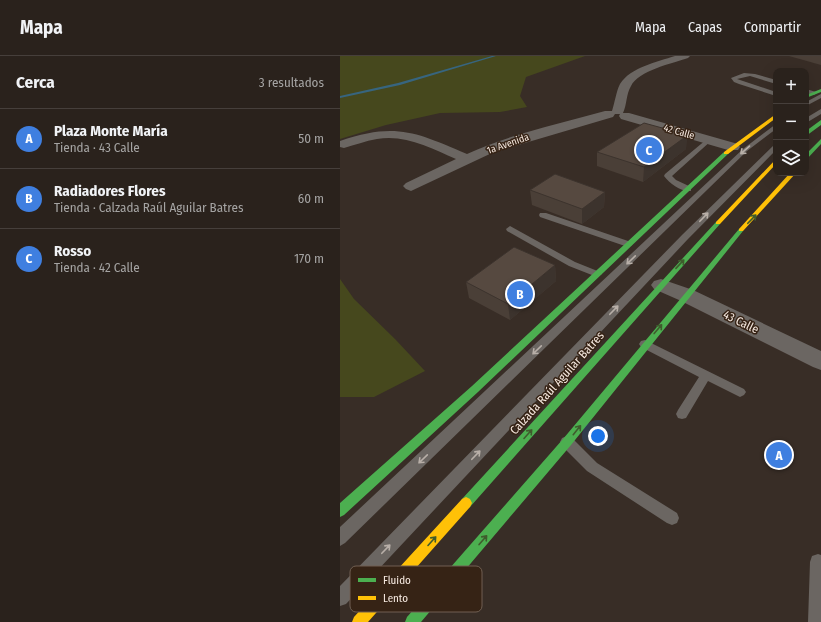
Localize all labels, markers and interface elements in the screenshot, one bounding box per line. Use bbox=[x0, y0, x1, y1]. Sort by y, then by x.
text: Mapa bbox=[20, 16, 63, 39]
text: Mapa bbox=[635, 19, 666, 36]
text: Capas bbox=[688, 19, 722, 36]
text: Compartir bbox=[744, 19, 801, 36]
map controls bbox=[773, 68, 809, 176]
button: + bbox=[773, 68, 809, 104]
text: Cerca bbox=[16, 72, 55, 93]
text: 3 resultados bbox=[259, 75, 324, 90]
button: − bbox=[773, 104, 809, 140]
text: Plaza Monte María bbox=[54, 122, 168, 140]
street label: 42 Calle bbox=[662, 122, 696, 142]
text: A bbox=[25, 131, 33, 146]
text: 50 m bbox=[298, 131, 324, 146]
street label: 1a Avenida bbox=[485, 131, 531, 157]
pin: C bbox=[636, 135, 662, 165]
text: Tienda · 43 Calle bbox=[54, 140, 140, 155]
button: layers bbox=[773, 140, 809, 176]
one-way arrow bbox=[740, 146, 751, 155]
text: Radiadores Flores bbox=[54, 182, 166, 200]
text: B bbox=[25, 191, 33, 206]
text: 60 m bbox=[298, 191, 324, 206]
text: Tienda · Calzada Raúl Aguilar Batres bbox=[54, 200, 244, 215]
one-way arrow bbox=[699, 212, 709, 222]
one-way arrow bbox=[747, 214, 756, 224]
text: Rosso bbox=[54, 242, 91, 260]
text: C bbox=[26, 251, 32, 266]
text: 170 m bbox=[294, 251, 324, 266]
one-way arrow bbox=[626, 255, 636, 265]
one-way arrow bbox=[675, 259, 685, 269]
text: Tienda · 42 Calle bbox=[54, 260, 140, 275]
pin: B bbox=[507, 279, 533, 309]
one-way arrow bbox=[609, 305, 619, 315]
street label: 43 Calle bbox=[721, 307, 761, 337]
one-way arrow bbox=[654, 324, 663, 334]
street label: Calzada Raúl Aguilar Batres bbox=[507, 329, 607, 437]
one-way arrow bbox=[532, 345, 542, 355]
one-way arrow bbox=[573, 425, 581, 436]
your location bbox=[588, 426, 608, 446]
one-way arrow bbox=[523, 428, 532, 439]
pin: A bbox=[766, 440, 792, 470]
one-way arrow bbox=[471, 450, 481, 460]
one-way arrow bbox=[418, 454, 428, 464]
one-way arrow bbox=[479, 534, 488, 545]
one-way arrow bbox=[427, 536, 436, 546]
one-way arrow bbox=[381, 544, 391, 554]
legend bbox=[350, 566, 482, 612]
text: Fluido bbox=[383, 574, 411, 587]
text: Lento bbox=[383, 592, 408, 605]

